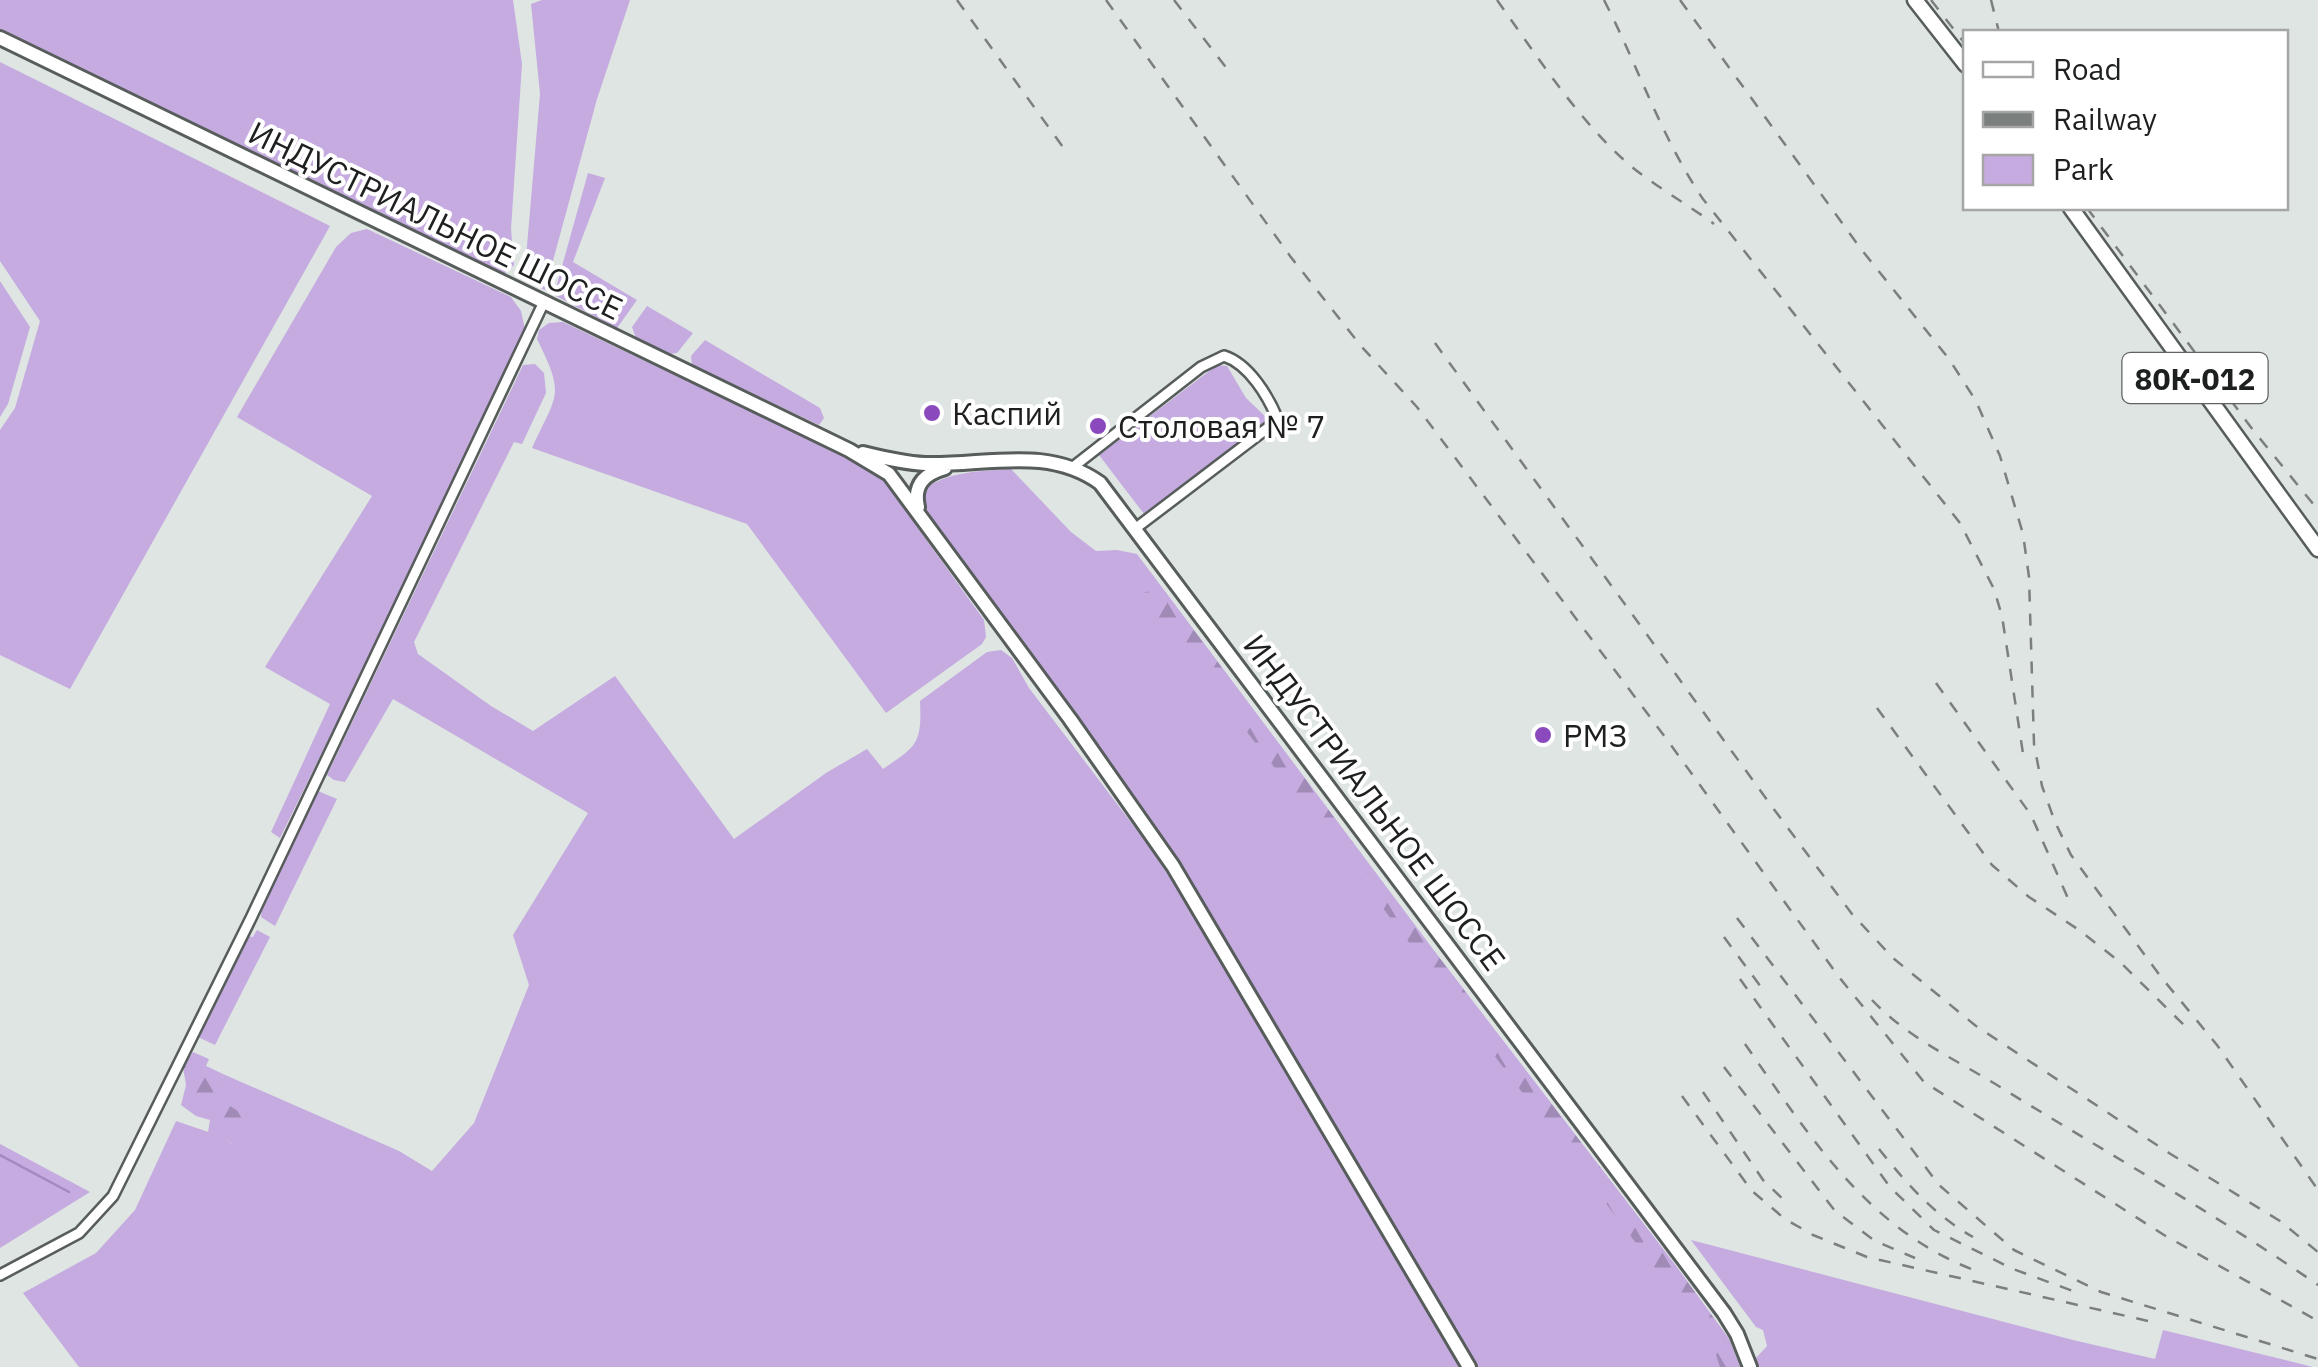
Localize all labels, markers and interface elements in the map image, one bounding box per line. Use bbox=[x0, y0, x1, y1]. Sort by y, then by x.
legend bbox=[1963, 30, 2288, 210]
text: Road bbox=[2053, 49, 2122, 88]
text: Railway bbox=[2053, 99, 2157, 138]
street label: ИНДУСТРИАЛЬНОЕ ШОССЕ bbox=[242, 111, 630, 329]
text: Park bbox=[2053, 149, 2114, 188]
road number: 80К-012 bbox=[2122, 353, 2268, 403]
place label: Каспий bbox=[952, 392, 1062, 434]
marker: Каспий bbox=[921, 402, 943, 424]
place label: Столовая № 7 bbox=[1118, 405, 1325, 447]
marker: Столовая № 7 bbox=[1087, 415, 1109, 437]
street label: ИНДУСТРИАЛЬНОЕ ШОССЕ bbox=[1235, 625, 1515, 979]
place label: РМЗ bbox=[1563, 714, 1627, 756]
marker: РМЗ bbox=[1532, 724, 1554, 746]

